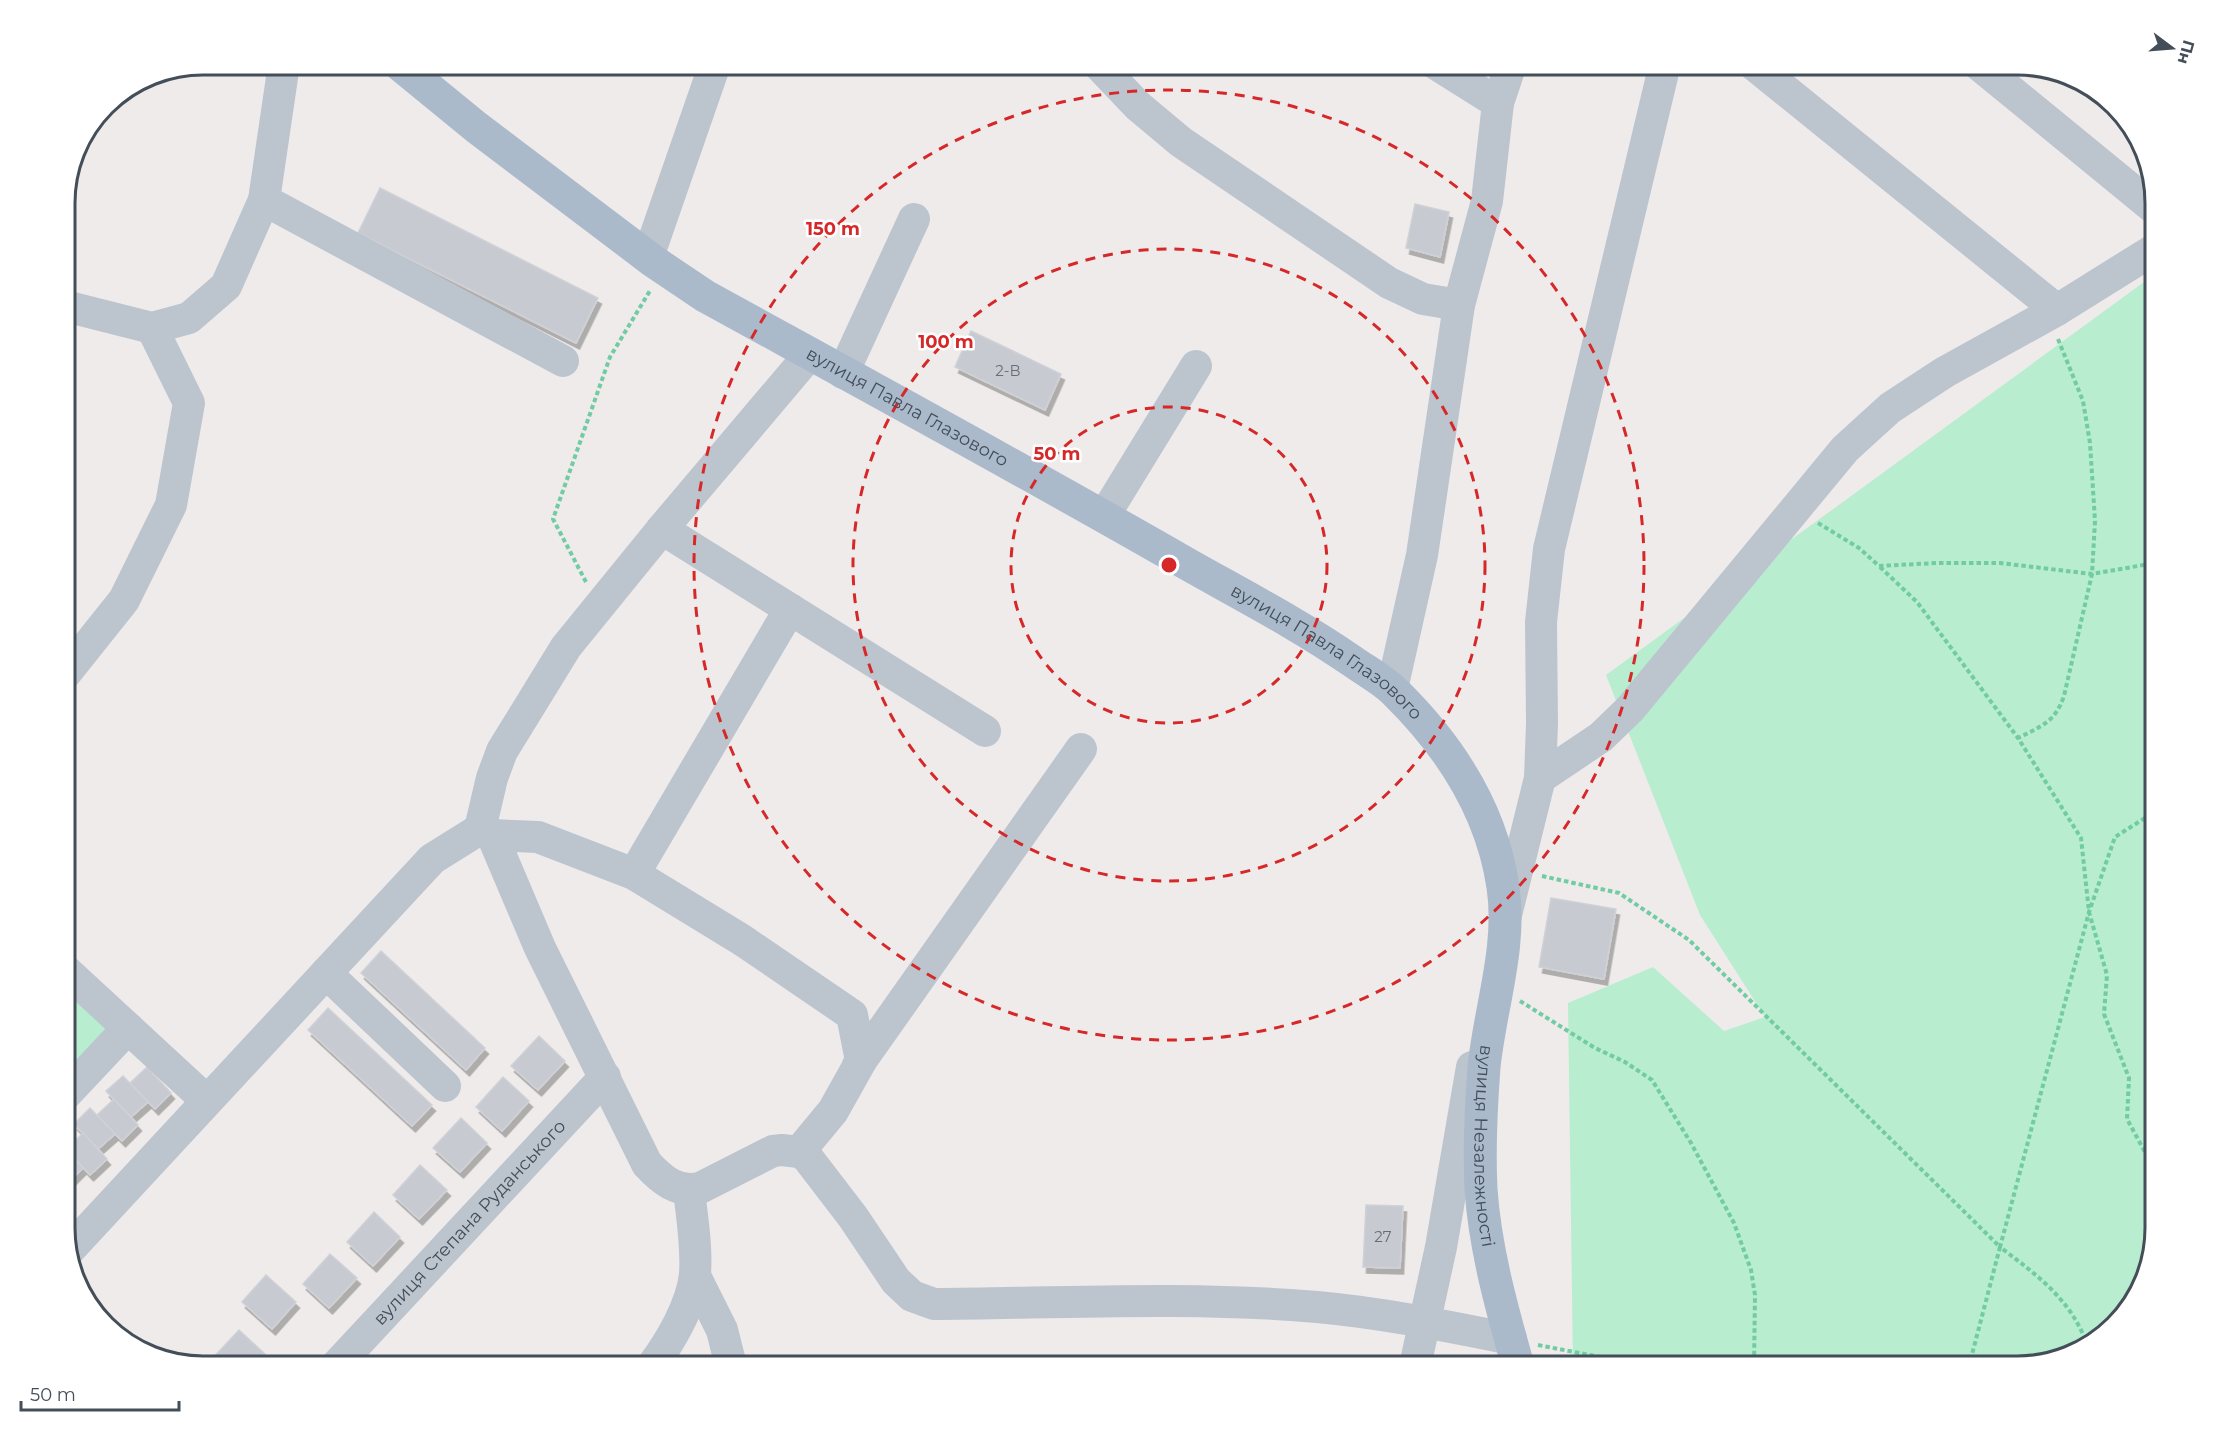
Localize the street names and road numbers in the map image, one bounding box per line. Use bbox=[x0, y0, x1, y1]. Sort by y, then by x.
street label: вулиця Павла Глазового bbox=[802, 343, 1012, 472]
street label: вулиця Павла Глазового bbox=[1227, 579, 1427, 724]
street label: вулиця Незалежності bbox=[1469, 1044, 1499, 1249]
street label: вулиця Степана Руданського bbox=[369, 1115, 570, 1330]

